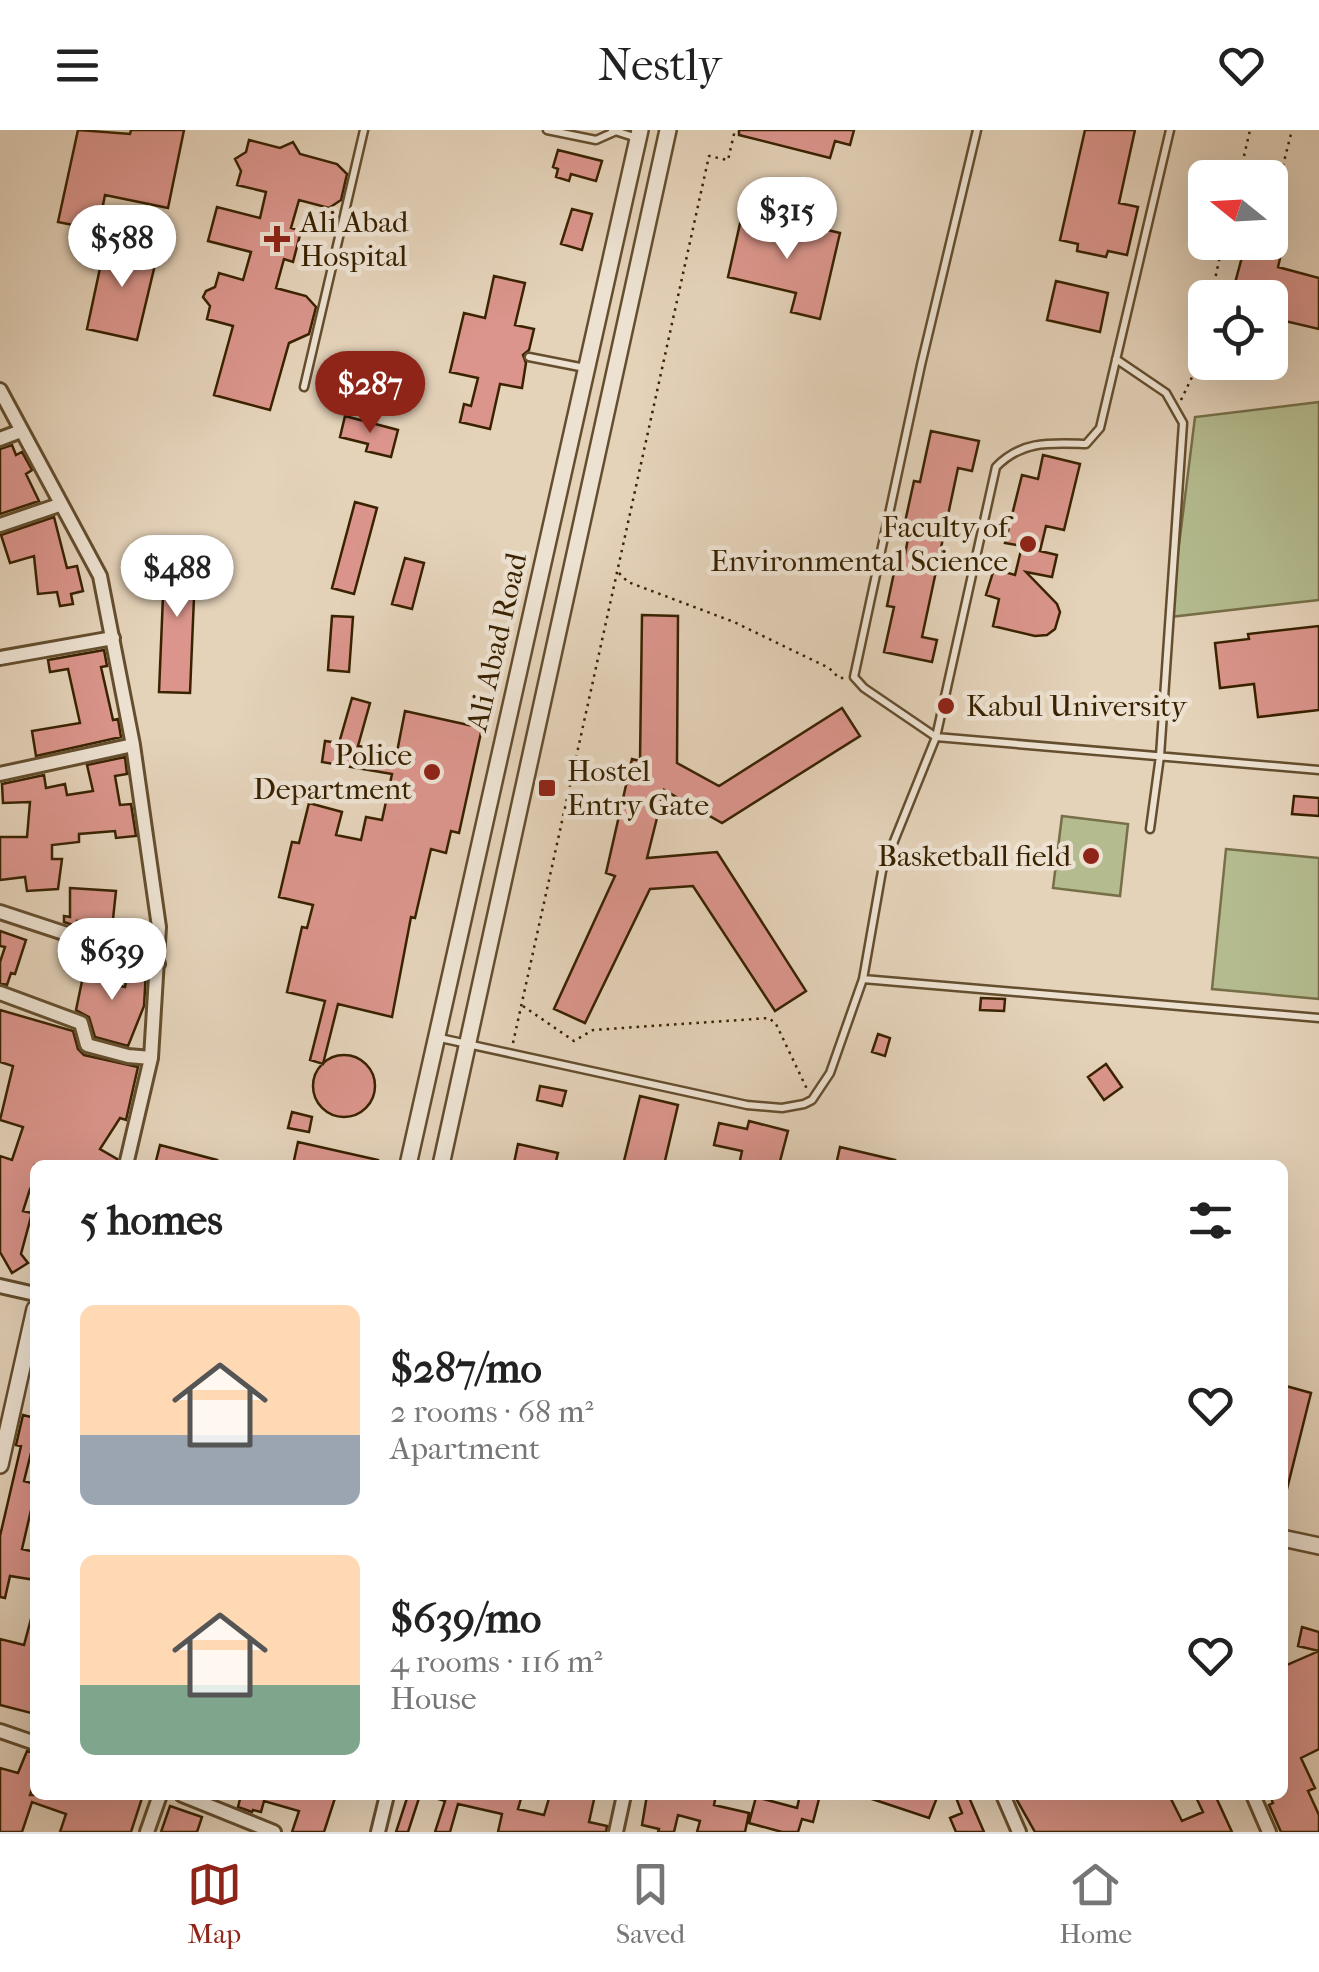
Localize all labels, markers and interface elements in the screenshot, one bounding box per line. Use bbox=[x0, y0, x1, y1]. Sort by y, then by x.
icon: menu bbox=[50, 38, 105, 93]
icon: heart bbox=[1214, 38, 1269, 93]
text: Nestly bbox=[598, 39, 721, 92]
north arrow bbox=[1188, 160, 1288, 260]
map controls bbox=[1188, 160, 1288, 380]
pin: $315 bbox=[728, 177, 846, 262]
text: $315 bbox=[759, 191, 815, 228]
pin: $588 bbox=[63, 205, 181, 290]
place label: Ali Abad Hospital bbox=[299, 205, 409, 274]
text: $588 bbox=[90, 219, 154, 256]
marker: Ali Abad Hospital bbox=[264, 226, 290, 252]
button: locate bbox=[1188, 280, 1288, 380]
pin: $287 bbox=[311, 351, 429, 436]
text: $287 bbox=[337, 365, 403, 402]
place label: Faculty of Environmental Science bbox=[710, 510, 1014, 579]
marker: Faculty of Environmental Science bbox=[1017, 533, 1039, 555]
pin: $488 bbox=[118, 535, 236, 620]
text: $488 bbox=[143, 549, 211, 586]
street label: Ali Abad Road bbox=[459, 549, 535, 735]
place label: Kabul University bbox=[966, 689, 1188, 724]
marker: Kabul University bbox=[935, 695, 957, 717]
place label: Police Department bbox=[253, 738, 412, 807]
place label: Hostel Entry Gate bbox=[567, 754, 709, 823]
marker: Police Department bbox=[421, 761, 443, 783]
marker: Hostel Entry Gate bbox=[536, 777, 558, 799]
place label: Basketball field bbox=[878, 839, 1072, 874]
marker: Basketball field bbox=[1080, 845, 1102, 867]
pin: $639 bbox=[53, 918, 171, 1003]
text: $639 bbox=[80, 932, 144, 969]
icon: filters bbox=[1183, 1193, 1238, 1248]
text: 5 homes bbox=[80, 1196, 223, 1245]
text: $287/mo bbox=[390, 1344, 542, 1393]
icon: home bbox=[160, 1345, 280, 1465]
icon: heart bbox=[1183, 1378, 1238, 1433]
text: 2 rooms · 68 m² bbox=[390, 1393, 594, 1430]
text: Apartment bbox=[390, 1430, 540, 1467]
text: $639/mo bbox=[390, 1594, 541, 1643]
icon: home bbox=[160, 1595, 280, 1715]
icon: heart bbox=[1183, 1628, 1238, 1683]
text: 4 rooms · 116 m² bbox=[390, 1643, 603, 1680]
text: House bbox=[390, 1680, 477, 1717]
tab: Map bbox=[187, 1857, 242, 1950]
tab: Saved bbox=[616, 1857, 685, 1950]
tab: Home bbox=[1059, 1857, 1132, 1950]

